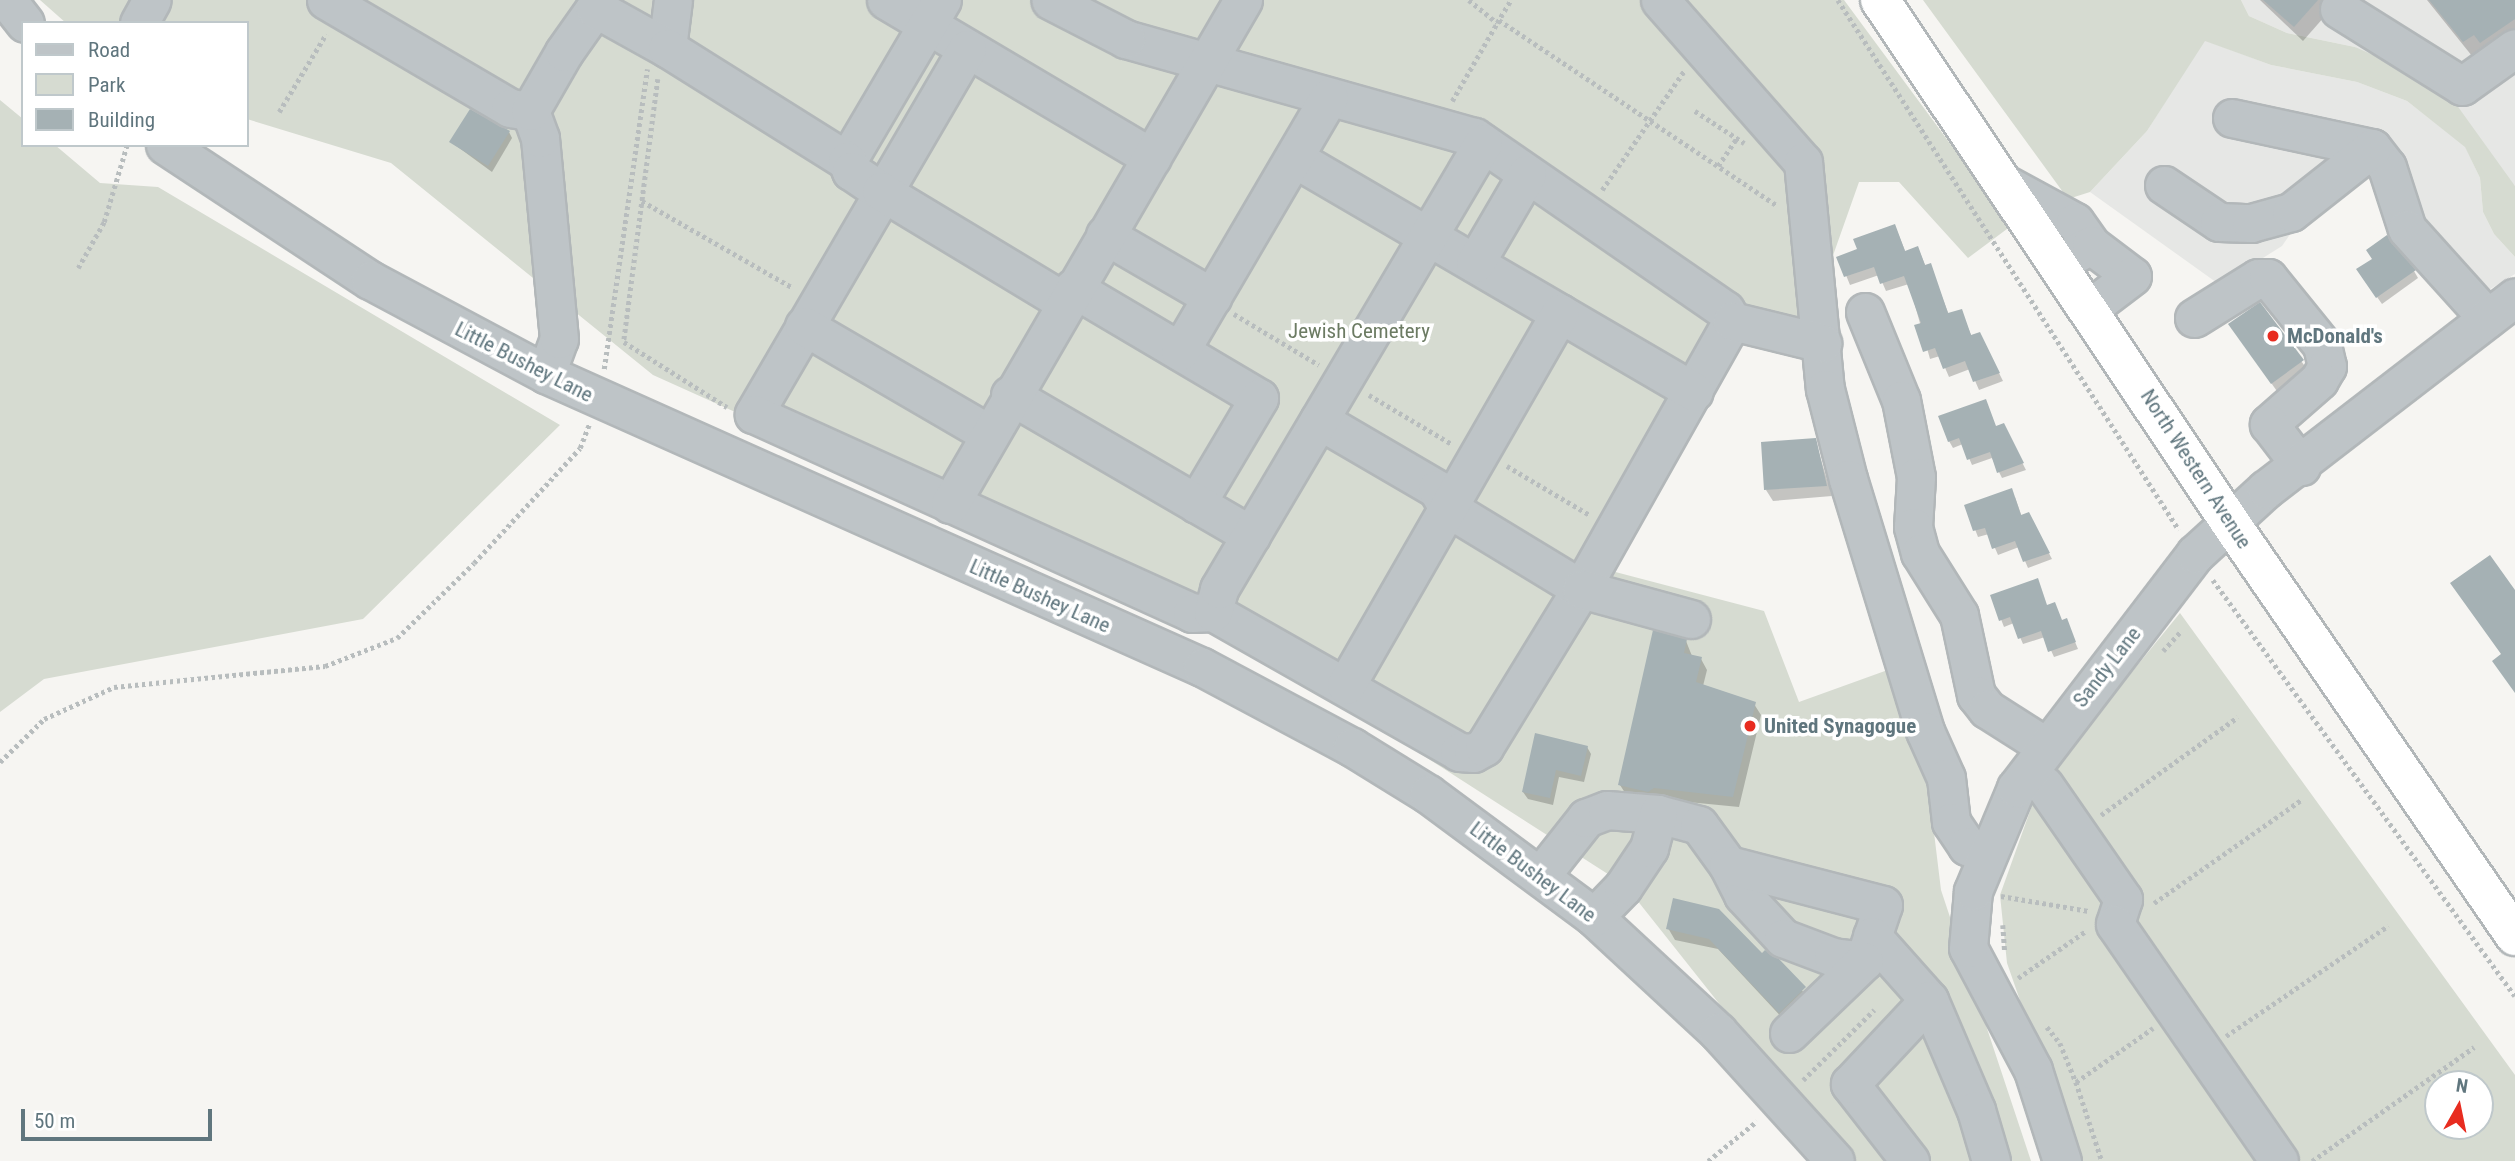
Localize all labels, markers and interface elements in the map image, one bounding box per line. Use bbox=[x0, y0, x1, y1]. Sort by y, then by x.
legend bbox=[21, 21, 248, 147]
text: Road bbox=[88, 38, 130, 62]
text: Park bbox=[88, 73, 125, 97]
text: Building bbox=[88, 108, 155, 132]
street label: Little Bushey Lane bbox=[451, 316, 597, 408]
park label: Jewish Cemetery bbox=[1288, 318, 1430, 344]
place label: McDonald's bbox=[2287, 323, 2383, 349]
marker: McDonald's bbox=[2265, 328, 2281, 344]
street label: North Western Avenue bbox=[2135, 385, 2257, 553]
street label: Little Bushey Lane bbox=[966, 554, 1114, 638]
street label: Sandy Lane bbox=[2068, 622, 2146, 712]
place label: United Synagogue bbox=[1764, 713, 1916, 739]
marker: United Synagogue bbox=[1742, 718, 1758, 734]
street label: Little Bushey Lane bbox=[1465, 816, 1601, 928]
north arrow bbox=[2424, 1070, 2494, 1140]
text: N bbox=[2454, 1073, 2470, 1098]
scale bar bbox=[24, 1094, 215, 1138]
text: 50 m bbox=[34, 1109, 75, 1133]

